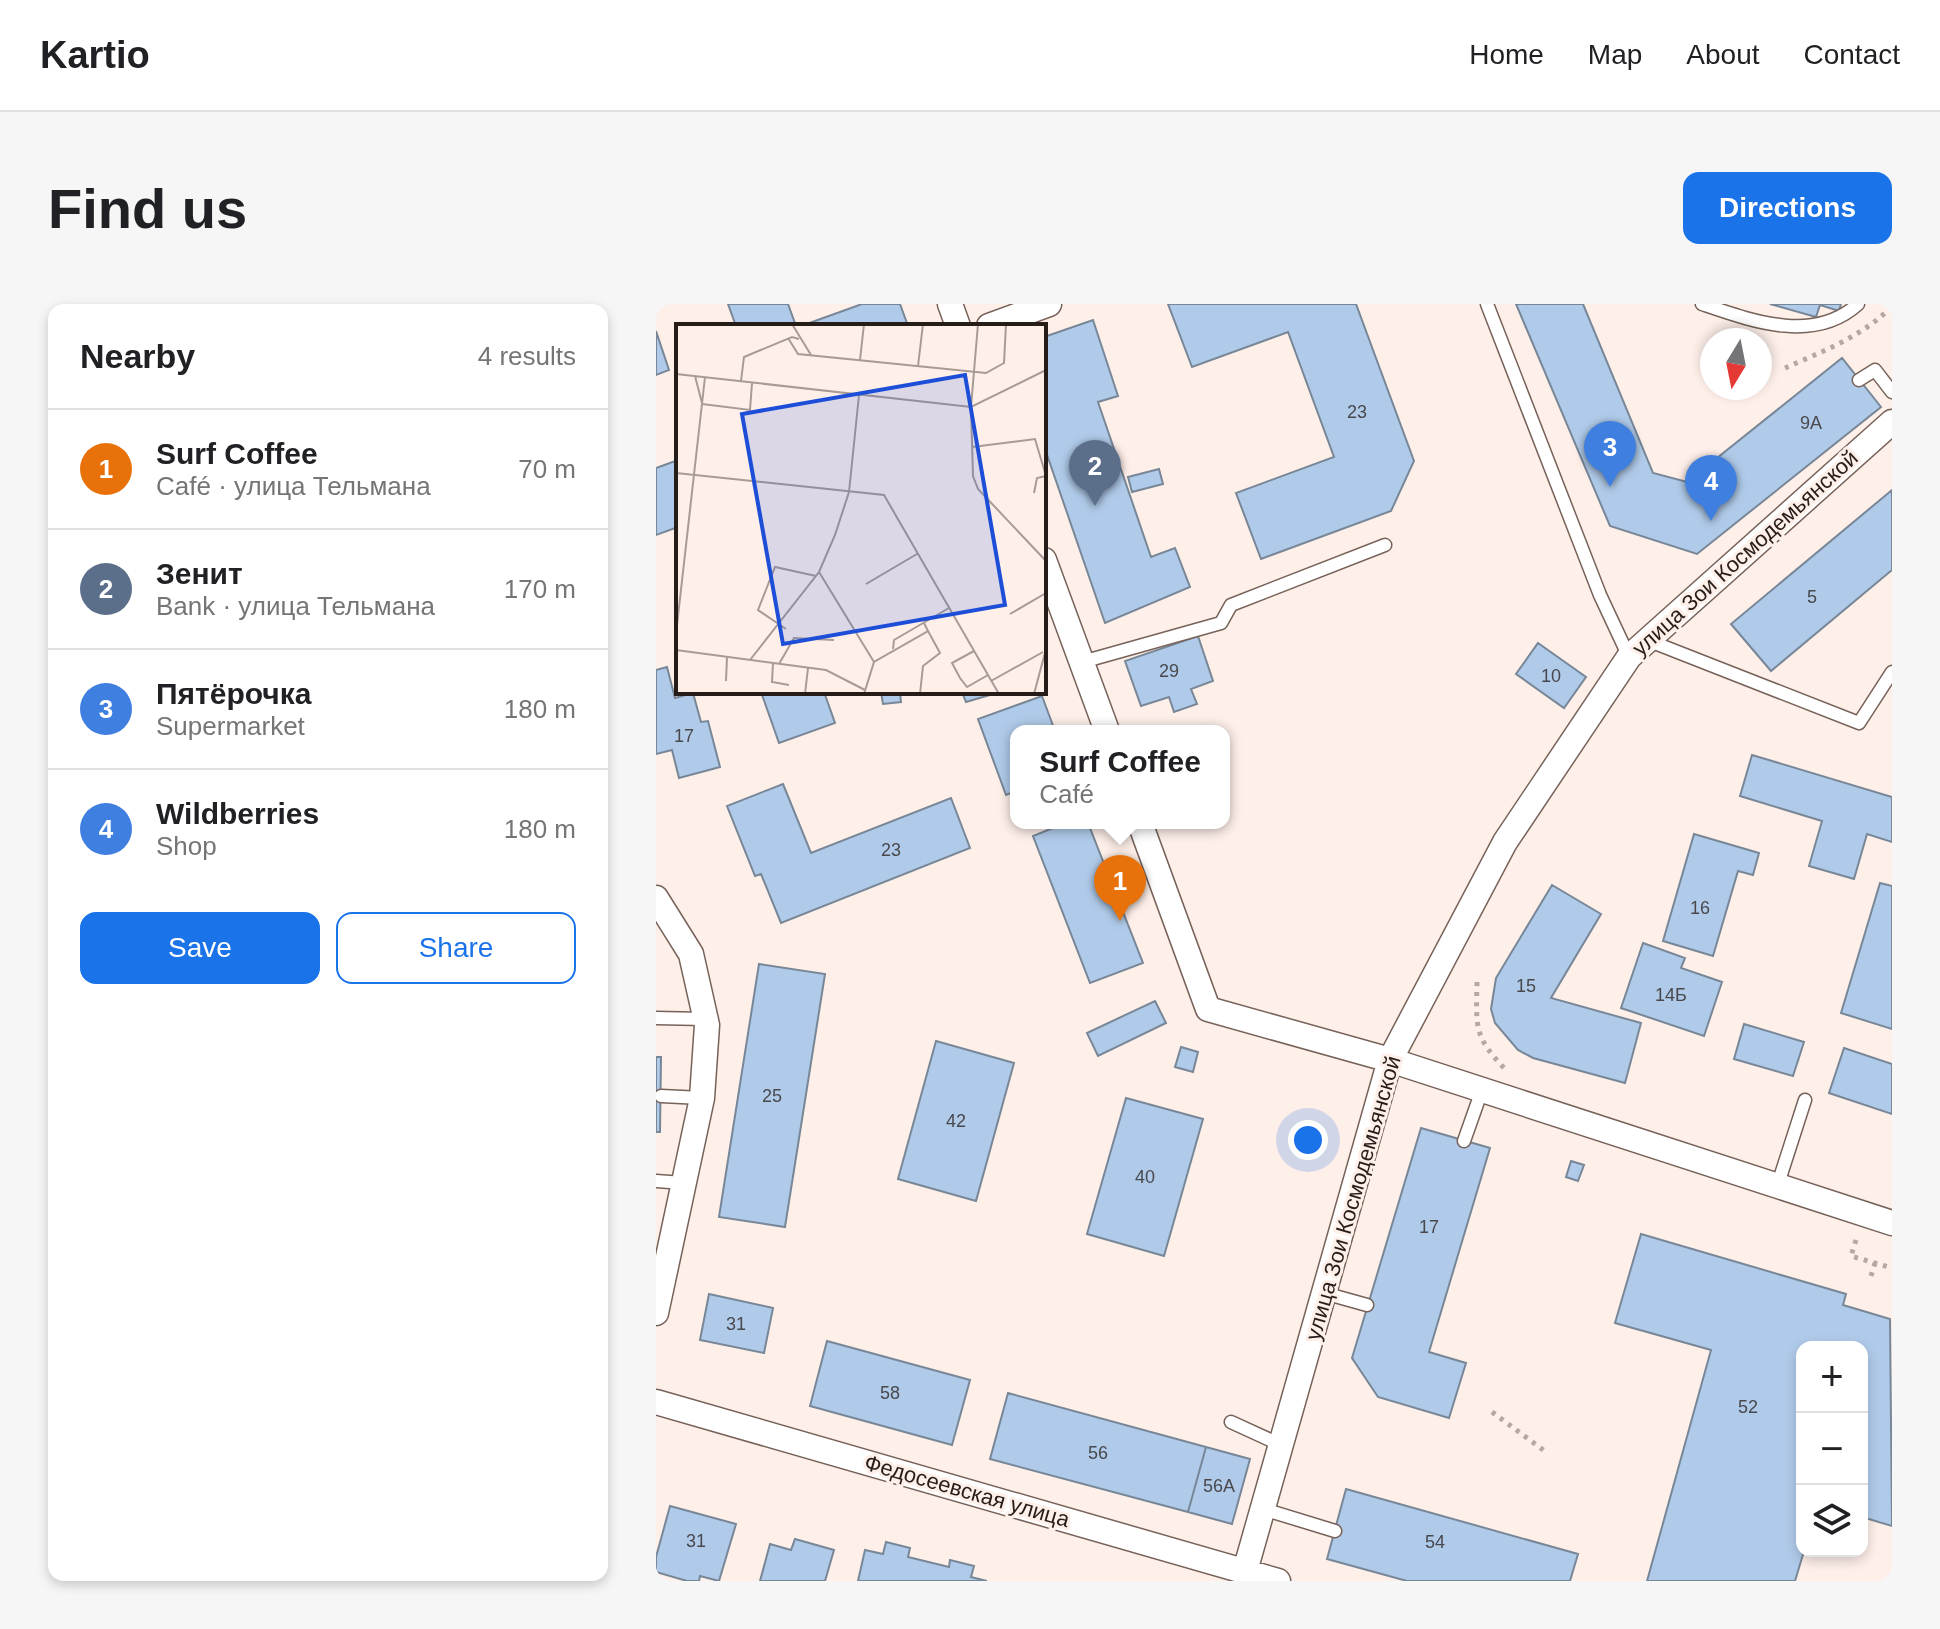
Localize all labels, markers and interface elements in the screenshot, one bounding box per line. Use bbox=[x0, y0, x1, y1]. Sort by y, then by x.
text: Kartio bbox=[40, 34, 150, 76]
text: Home bbox=[1469, 39, 1544, 70]
text: Map bbox=[1588, 39, 1642, 70]
text: About bbox=[1686, 39, 1760, 70]
text: Contact bbox=[1804, 39, 1900, 70]
button: Directions bbox=[1683, 172, 1892, 244]
text: Find us bbox=[48, 177, 247, 240]
inset map bbox=[676, 324, 1046, 694]
north arrow bbox=[1700, 328, 1772, 400]
text: Nearby bbox=[80, 337, 195, 375]
text: 4 results bbox=[478, 341, 576, 371]
house number: 23 bbox=[1347, 402, 1367, 422]
house number: 9А bbox=[1800, 413, 1822, 433]
pin: 3 bbox=[1584, 421, 1636, 487]
text: Surf Coffee bbox=[156, 437, 318, 470]
pin: 2 bbox=[1069, 440, 1121, 506]
street label: улица Зои Космодемьянской bbox=[1627, 445, 1863, 661]
text: 1 bbox=[99, 454, 113, 484]
text: 70 m bbox=[518, 454, 576, 484]
pin: 4 bbox=[1685, 455, 1737, 521]
text: Café · улица Тельмана bbox=[156, 471, 431, 501]
text: Зенит bbox=[156, 557, 243, 590]
text: 2 bbox=[99, 574, 113, 604]
text: 170 m bbox=[504, 574, 576, 604]
house number: 5 bbox=[1807, 587, 1817, 607]
text: Bank · улица Тельмана bbox=[156, 591, 435, 621]
house number: 29 bbox=[1159, 661, 1179, 681]
house number: 10 bbox=[1541, 666, 1561, 686]
text: Пятёрочка bbox=[156, 677, 311, 710]
text: 3 bbox=[99, 694, 113, 724]
text: 180 m bbox=[504, 694, 576, 724]
text: Supermarket bbox=[156, 711, 305, 741]
popup bbox=[1010, 725, 1230, 829]
house number: 17 bbox=[674, 726, 694, 746]
text: Surf Coffee bbox=[1039, 745, 1201, 778]
text: Café bbox=[1039, 779, 1094, 809]
text: Wildberries bbox=[156, 797, 319, 830]
text: 4 bbox=[99, 814, 113, 844]
text: 180 m bbox=[504, 814, 576, 844]
text: Shop bbox=[156, 831, 217, 861]
house number: 23 bbox=[881, 840, 901, 860]
pin: 1 bbox=[1094, 855, 1146, 921]
house number: 16 bbox=[1690, 898, 1710, 918]
button: Save bbox=[80, 912, 320, 984]
button: Share bbox=[336, 912, 576, 984]
house number: 15 bbox=[1516, 976, 1536, 996]
house number: 14Б bbox=[1655, 985, 1687, 1005]
street label: улица Зои Космодемьянской bbox=[1300, 1053, 1406, 1343]
house number: 25 bbox=[762, 1086, 782, 1106]
house number: 42 bbox=[946, 1111, 966, 1131]
your location bbox=[1288, 1120, 1328, 1160]
house number: 40 bbox=[1135, 1167, 1155, 1187]
house number: 17 bbox=[1419, 1217, 1439, 1237]
house number: 31 bbox=[726, 1314, 746, 1334]
map controls bbox=[1796, 1341, 1868, 1557]
button: + bbox=[1796, 1341, 1868, 1413]
house number: 58 bbox=[880, 1383, 900, 1403]
house number: 52 bbox=[1738, 1397, 1758, 1417]
button: − bbox=[1796, 1413, 1868, 1485]
house number: 56 bbox=[1088, 1443, 1108, 1463]
street label: Федосеевская улица bbox=[862, 1450, 1073, 1532]
house number: 56А bbox=[1203, 1476, 1235, 1496]
button: layers bbox=[1796, 1485, 1868, 1557]
house number: 31 bbox=[686, 1531, 706, 1551]
house number: 54 bbox=[1425, 1532, 1445, 1552]

